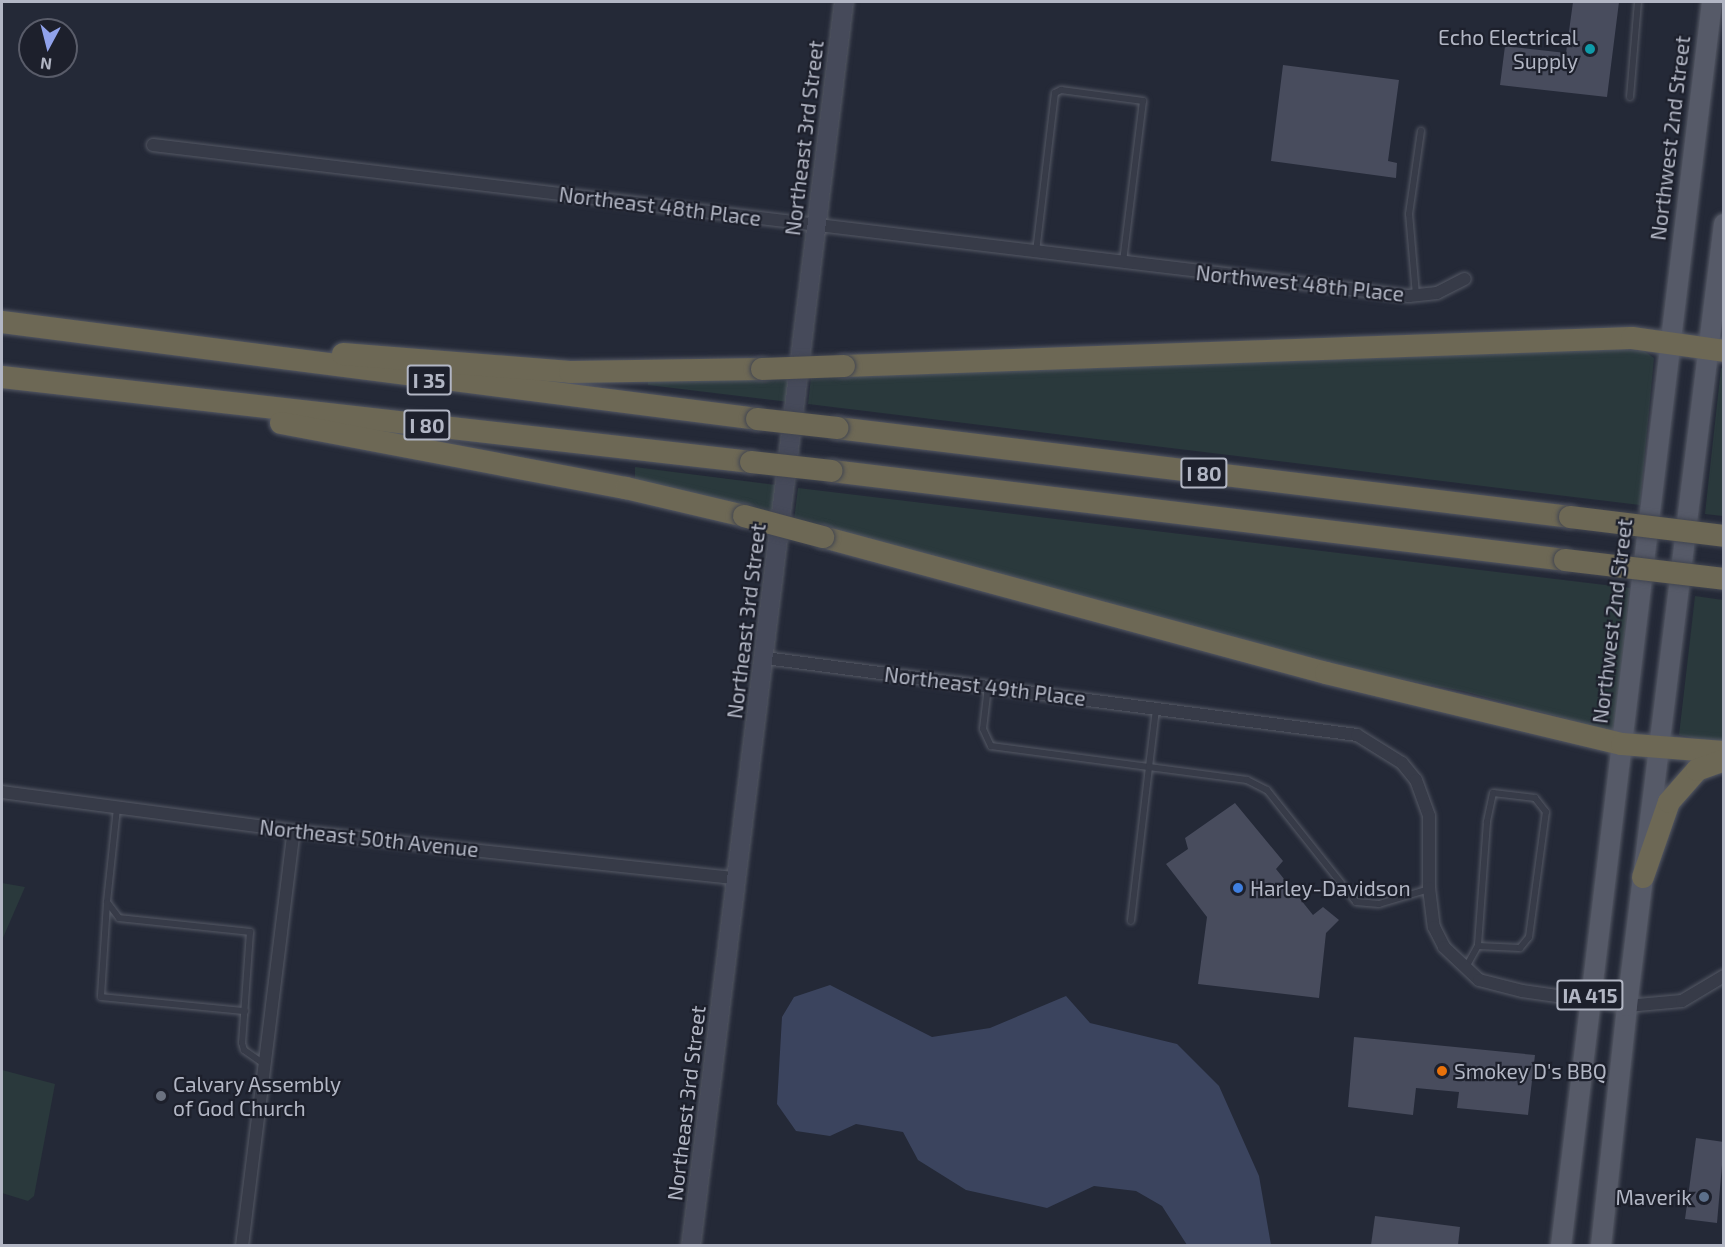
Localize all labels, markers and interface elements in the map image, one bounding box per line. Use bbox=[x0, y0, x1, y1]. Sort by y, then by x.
north arrow bbox=[18, 18, 78, 78]
place label: Echo Electrical Supply bbox=[1438, 24, 1578, 74]
street label: Northwest 2nd Street bbox=[1645, 34, 1695, 242]
street label: Northeast 3rd Street bbox=[780, 39, 828, 237]
marker: Echo Electrical Supply bbox=[1583, 42, 1597, 56]
text: N bbox=[39, 54, 53, 75]
street label: Northeast 48th Place bbox=[557, 181, 763, 231]
street label: Northwest 48th Place bbox=[1195, 260, 1405, 306]
road number: I 35 bbox=[406, 363, 452, 397]
road number: I 80 bbox=[403, 408, 451, 442]
road number: I 80 bbox=[1180, 456, 1228, 490]
street label: Northwest 2nd Street bbox=[1587, 517, 1637, 725]
street label: Northeast 3rd Street bbox=[722, 522, 770, 720]
street label: Northeast 49th Place bbox=[883, 661, 1087, 711]
street label: Northeast 50th Avenue bbox=[258, 814, 480, 862]
place label: Harley-Davidson bbox=[1250, 875, 1411, 901]
marker: Harley-Davidson bbox=[1231, 881, 1245, 895]
road number: IA 415 bbox=[1556, 978, 1624, 1012]
street label: Northeast 3rd Street bbox=[662, 1004, 710, 1202]
place label: Smokey D's BBQ bbox=[1454, 1058, 1607, 1084]
marker: Smokey D's BBQ bbox=[1435, 1064, 1449, 1078]
place label: Calvary Assembly of God Church bbox=[173, 1071, 342, 1121]
marker: Calvary Assembly of God Church bbox=[154, 1089, 168, 1103]
place label: Maverik bbox=[1615, 1184, 1692, 1210]
marker: Maverik bbox=[1697, 1190, 1711, 1204]

